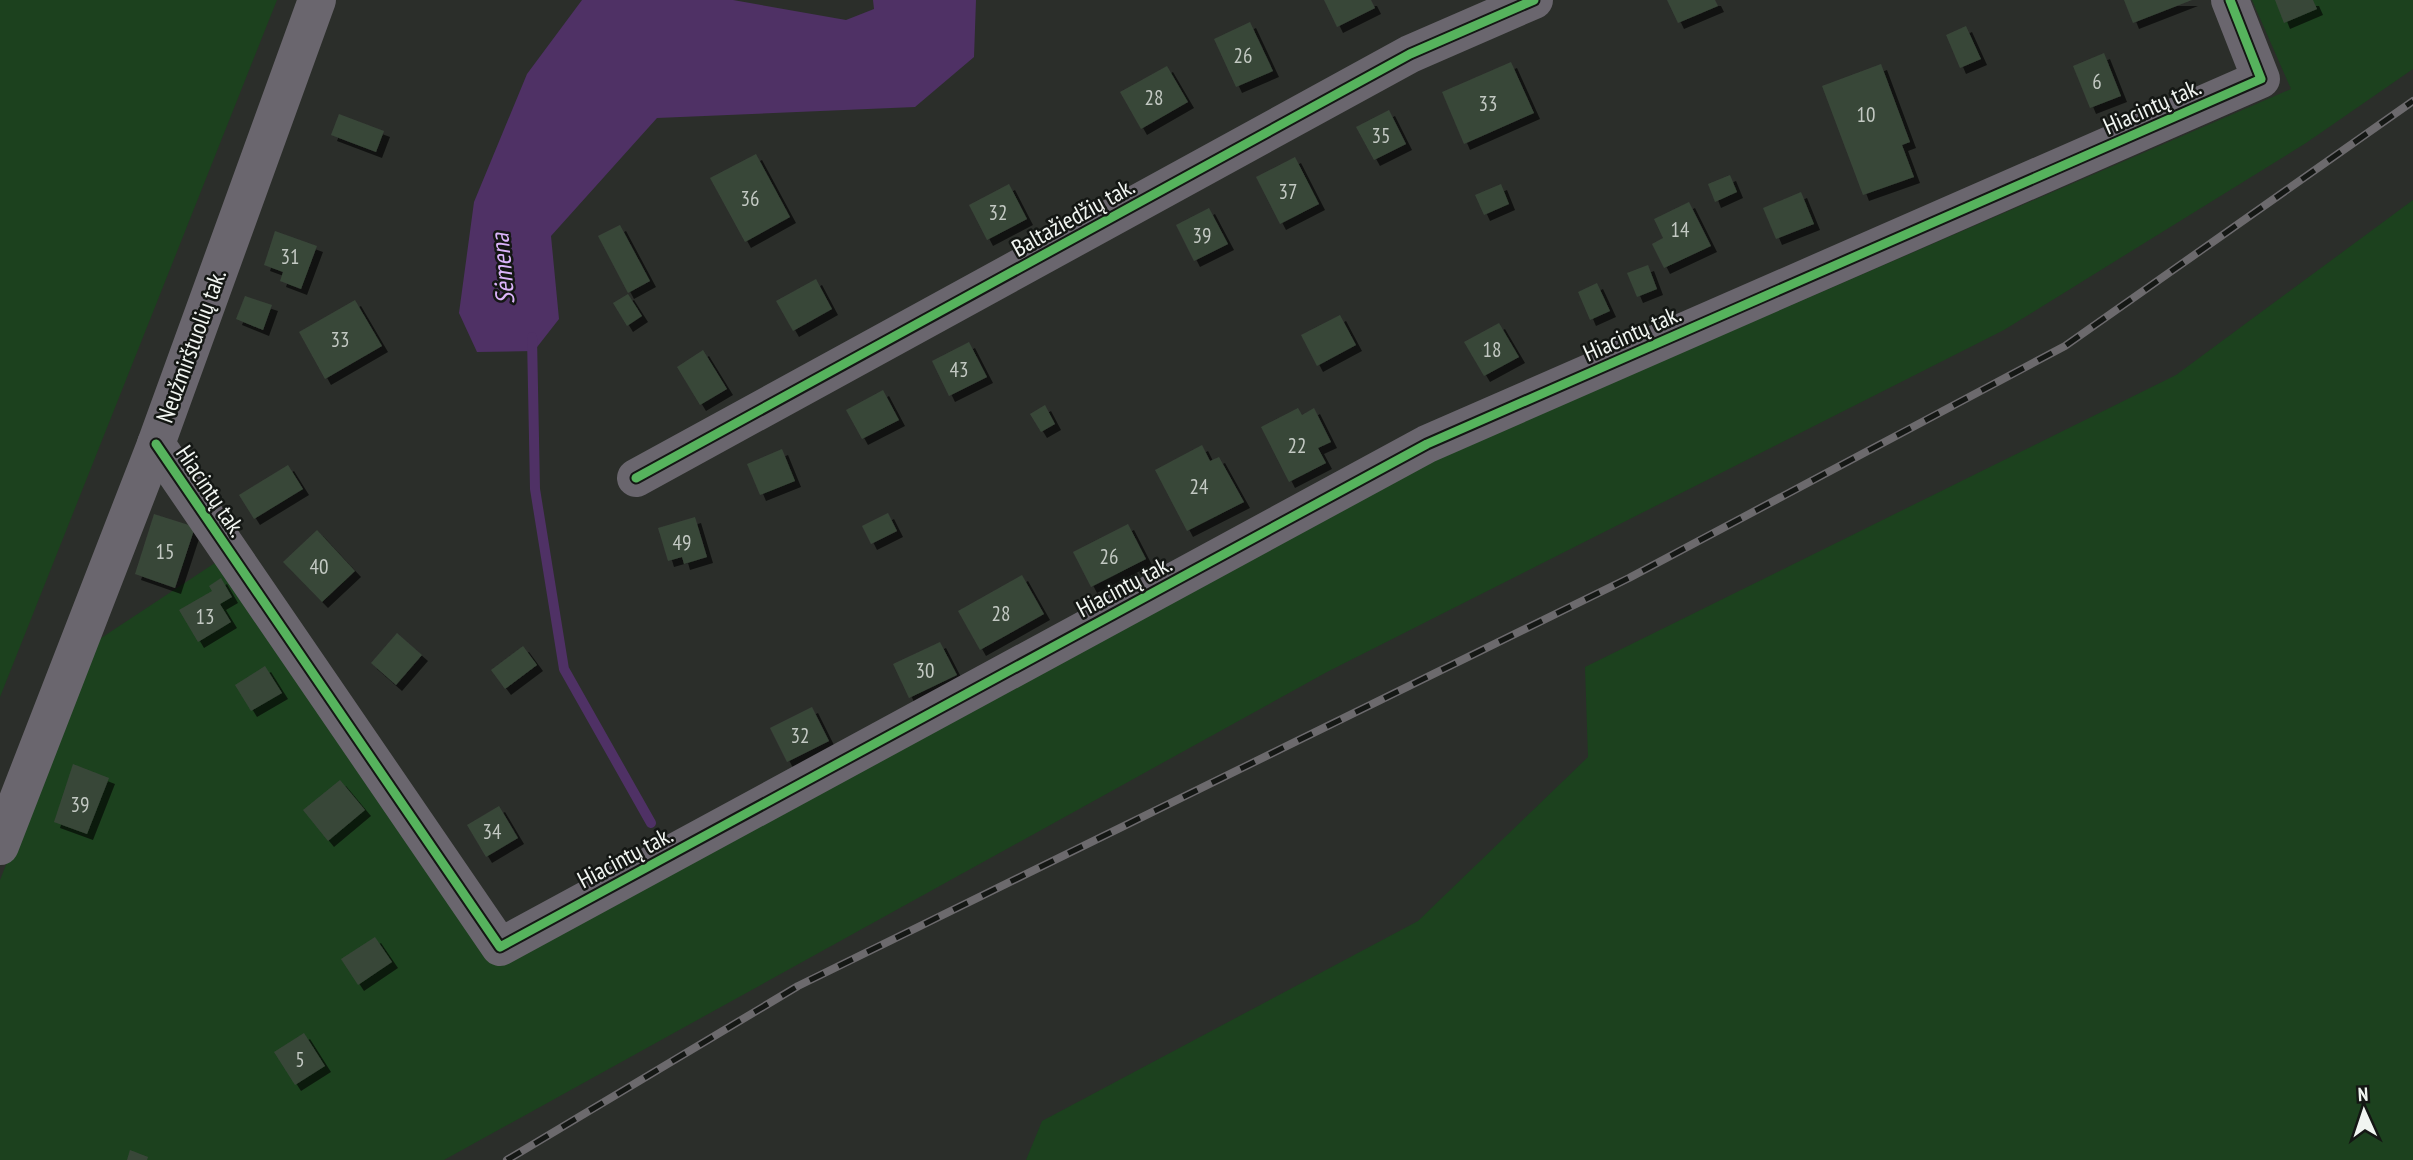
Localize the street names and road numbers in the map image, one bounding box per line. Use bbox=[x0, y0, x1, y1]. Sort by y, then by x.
street label: Hiacintų tak. bbox=[2098, 71, 2206, 141]
street label: Baltažiedžių tak. bbox=[1006, 170, 1140, 264]
street label: Neužmirštuolių tak. bbox=[149, 265, 233, 427]
street label: Hiacintų tak. bbox=[1578, 298, 1686, 368]
street label: Hiacintų tak. bbox=[169, 439, 253, 543]
street label: Hiacintų tak. bbox=[1071, 548, 1177, 624]
street label: Hiacintų tak. bbox=[572, 819, 678, 895]

